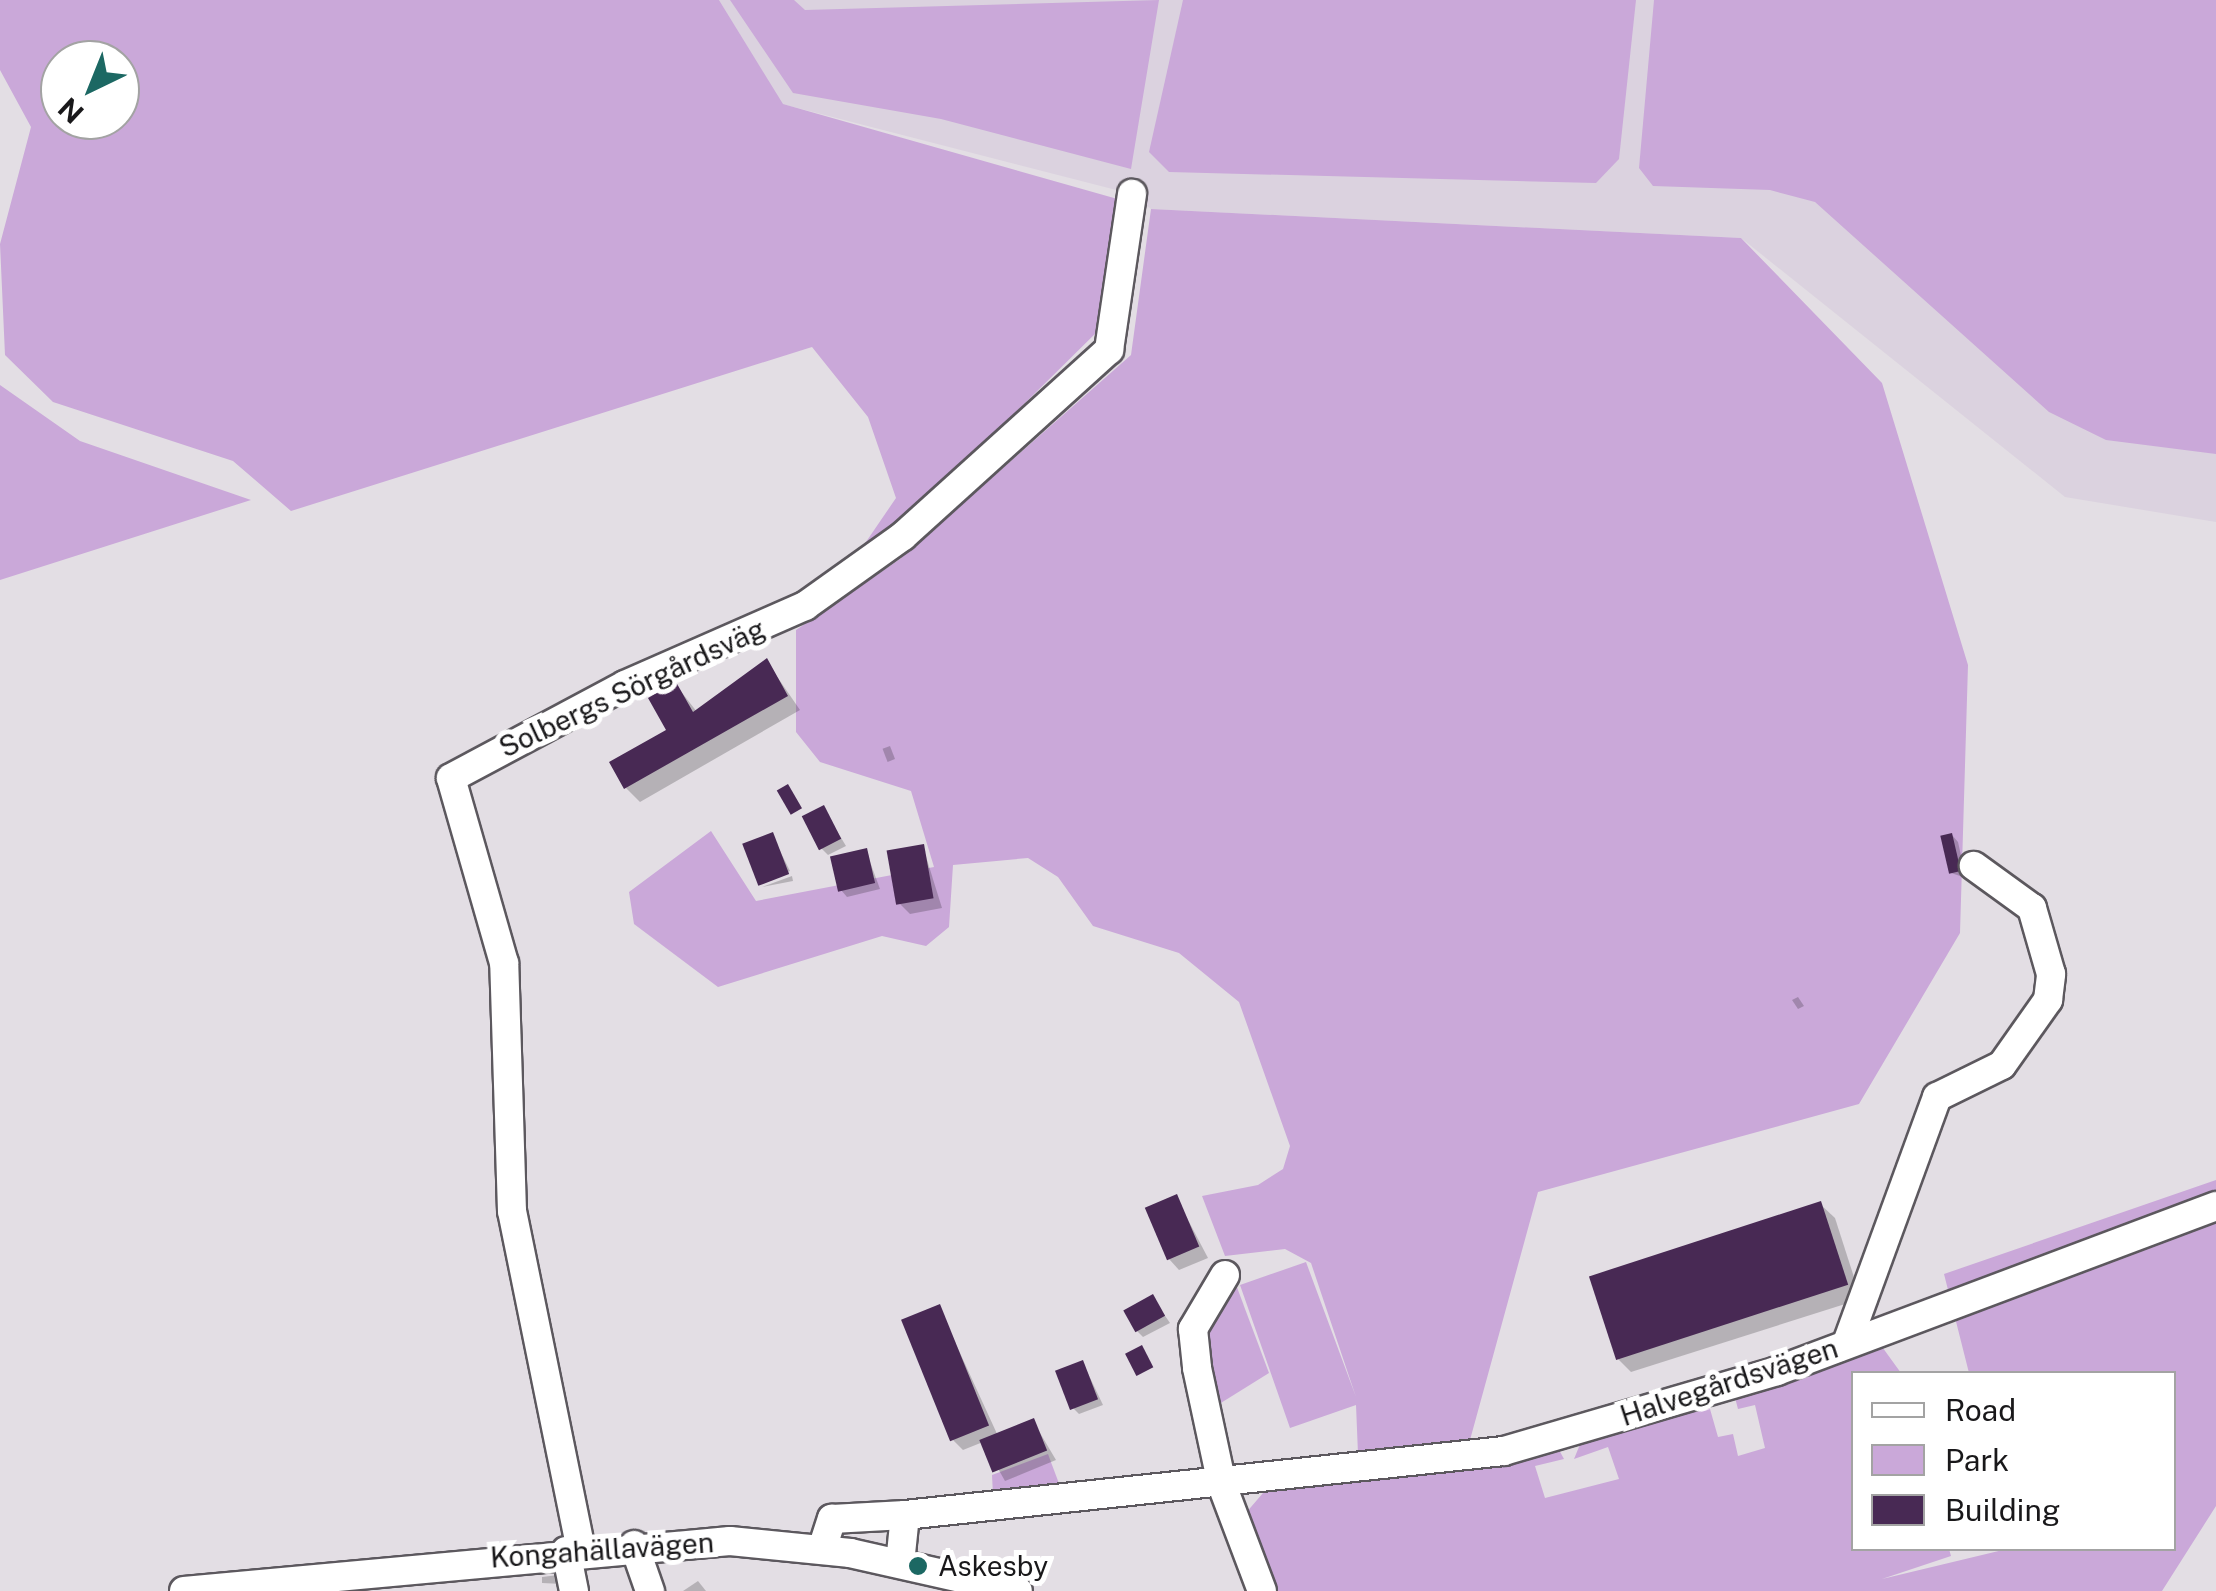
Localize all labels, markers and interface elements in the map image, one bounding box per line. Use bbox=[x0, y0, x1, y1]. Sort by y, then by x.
north arrow bbox=[40, 40, 140, 140]
text: N bbox=[51, 91, 90, 130]
street label: Solbergs Sörgårdsväg bbox=[494, 612, 770, 764]
street label: Halvegårdsvägen bbox=[1616, 1331, 1842, 1433]
legend bbox=[1851, 1371, 2176, 1551]
text: Road bbox=[1945, 1392, 2016, 1428]
text: Park bbox=[1945, 1442, 2009, 1478]
text: Building bbox=[1945, 1492, 2060, 1528]
street label: Kongahällavägen bbox=[489, 1525, 715, 1575]
place label: Askesby bbox=[938, 1549, 1048, 1583]
marker: Askesby bbox=[907, 1555, 929, 1577]

